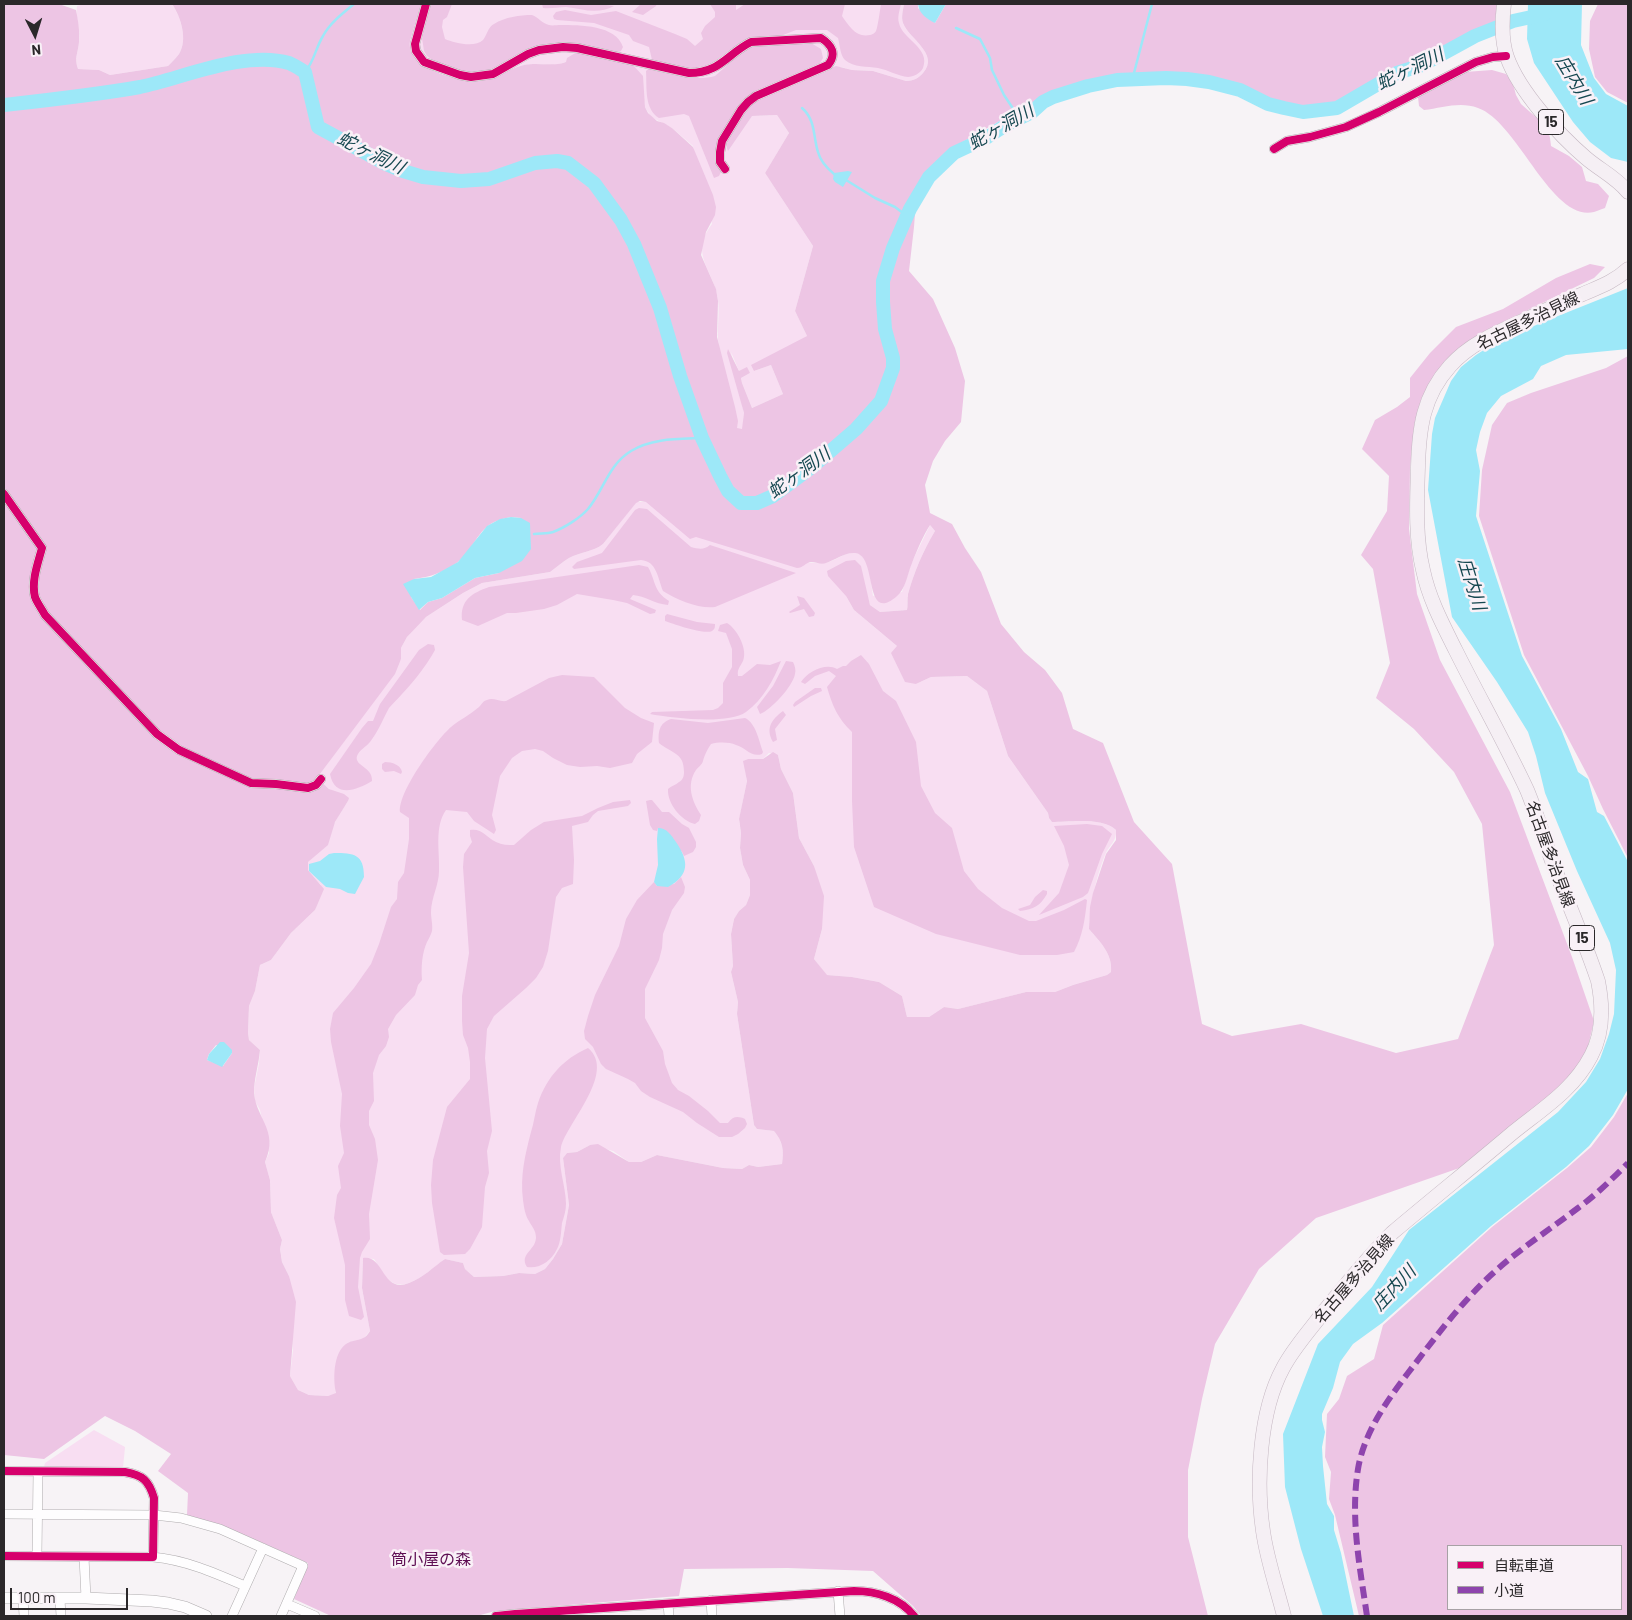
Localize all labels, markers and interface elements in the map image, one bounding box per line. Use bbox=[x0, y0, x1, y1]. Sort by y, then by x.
north arrow bbox=[10, 10, 60, 60]
text: N bbox=[31, 42, 42, 59]
water label: 蛇ヶ洞川 bbox=[1373, 44, 1447, 94]
water label: 庄内川 bbox=[1551, 51, 1597, 109]
water label: 蛇ヶ洞川 bbox=[964, 100, 1038, 154]
road number: 15 bbox=[1538, 110, 1564, 134]
water label: 蛇ヶ洞川 bbox=[334, 128, 408, 178]
street label: 名古屋多治見線 bbox=[1473, 288, 1583, 354]
water label: 蛇ヶ洞川 bbox=[764, 443, 834, 503]
water label: 庄内川 bbox=[1454, 555, 1490, 613]
street label: 名古屋多治見線 bbox=[1522, 798, 1578, 910]
road number: 15 bbox=[1570, 926, 1594, 950]
street label: 名古屋多治見線 bbox=[1310, 1230, 1398, 1328]
water label: 庄内川 bbox=[1368, 1261, 1420, 1315]
legend bbox=[1447, 1545, 1622, 1610]
park label: 筒小屋の森 bbox=[391, 1550, 471, 1570]
text: 自転車道 bbox=[1494, 1556, 1554, 1574]
scale bar bbox=[12, 1578, 130, 1610]
text: 小道 bbox=[1494, 1581, 1524, 1599]
text: 100 m bbox=[18, 1588, 56, 1606]

